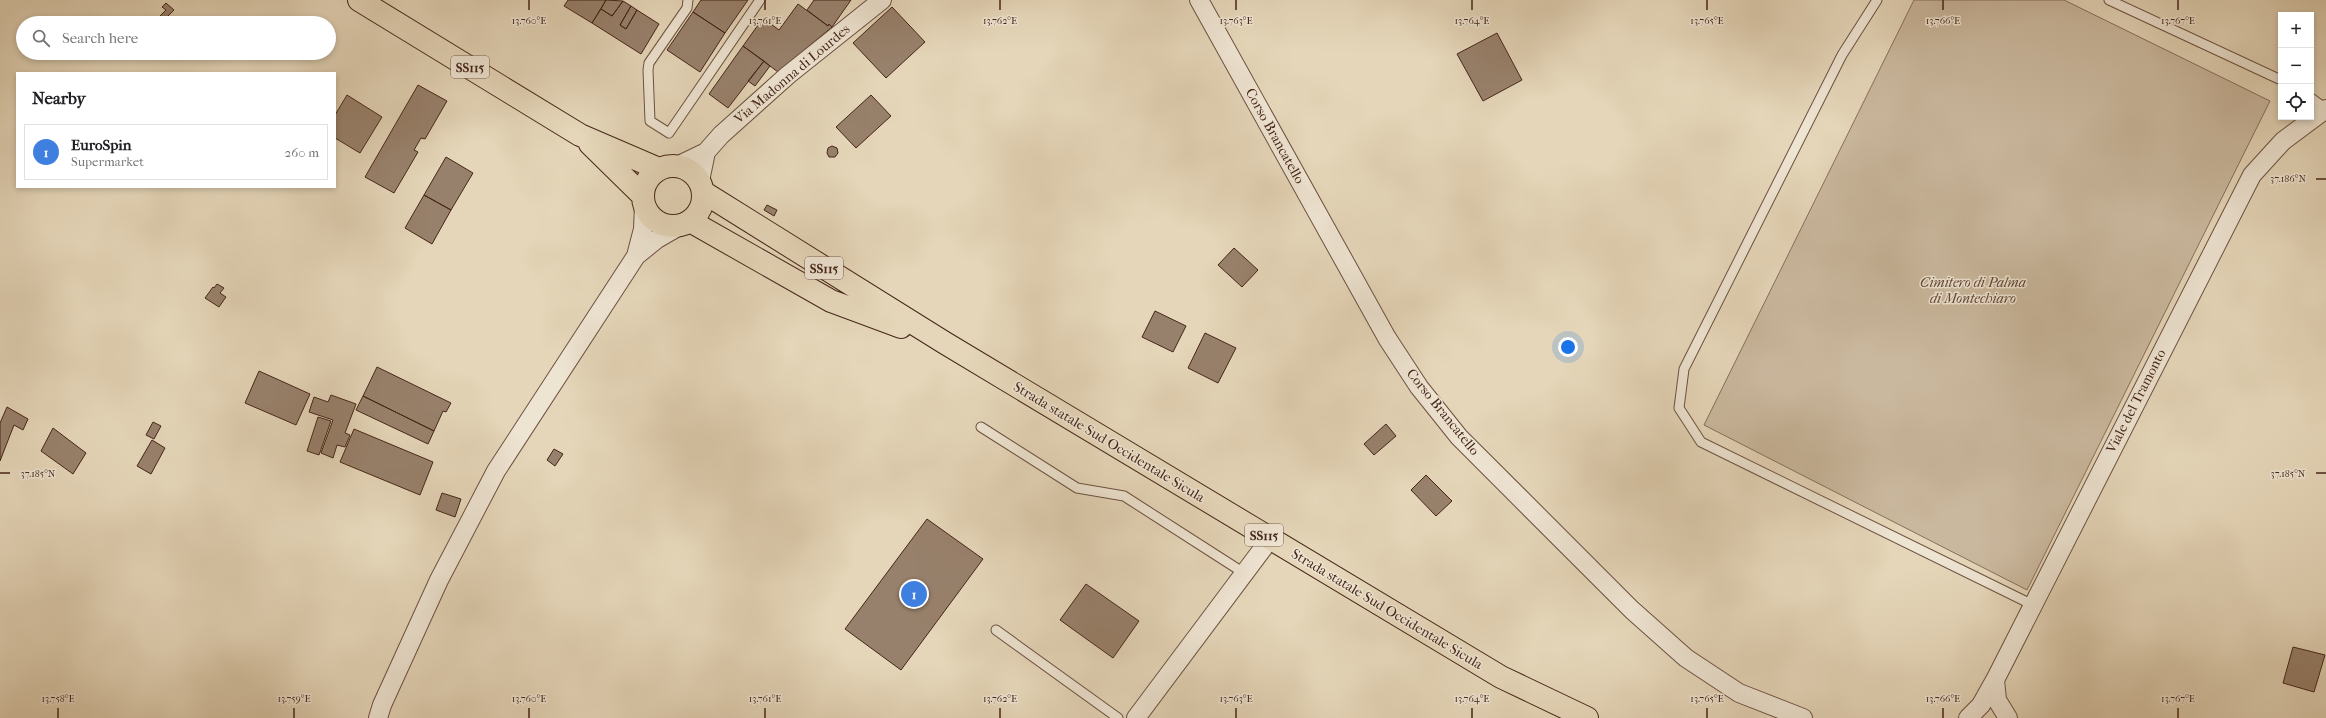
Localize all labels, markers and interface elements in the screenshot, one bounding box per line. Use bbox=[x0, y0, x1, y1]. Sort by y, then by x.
map controls bbox=[2278, 12, 2314, 120]
button: + bbox=[2278, 12, 2314, 48]
text: 13.760°E bbox=[512, 15, 546, 27]
text: 13.761°E bbox=[749, 15, 781, 27]
text: 13.762°E bbox=[983, 15, 1017, 27]
text: 13.763°E bbox=[1219, 15, 1253, 27]
text: 13.764°E bbox=[1455, 15, 1489, 27]
text: 13.765°E bbox=[1690, 15, 1724, 27]
text: 13.766°E bbox=[1926, 15, 1960, 27]
text: 13.767°E bbox=[2161, 15, 2195, 27]
search box bbox=[16, 16, 336, 60]
street label: Via Madonna di Lourdes bbox=[730, 21, 853, 128]
icon: search bbox=[30, 27, 52, 49]
text: Search here bbox=[62, 29, 138, 47]
button: − bbox=[2278, 48, 2314, 84]
road number: SS115 bbox=[451, 56, 489, 78]
button: locate bbox=[2278, 84, 2314, 120]
street label: Corso Brancatello bbox=[1242, 85, 1308, 187]
text: Nearby bbox=[32, 88, 86, 108]
text: EuroSpin bbox=[71, 136, 132, 154]
text: 1 bbox=[44, 145, 48, 160]
text: 260 m bbox=[285, 145, 319, 160]
text: Supermarket bbox=[71, 154, 144, 169]
text: 37.186°N bbox=[2270, 173, 2306, 185]
road number: SS115 bbox=[805, 257, 843, 279]
park label: Cimitero di Palma di Montechiaro bbox=[1920, 274, 2026, 307]
your location bbox=[1558, 337, 1578, 357]
street label: Viale del Tramonto bbox=[2102, 346, 2170, 457]
street label: Corso Brancatello bbox=[1403, 365, 1483, 459]
street label: Strada statale Sud Occidentale Sicula bbox=[1010, 378, 1208, 506]
text: 37.185°N bbox=[21, 468, 56, 480]
text: 37.185°N bbox=[2271, 468, 2306, 480]
road number: SS115 bbox=[1245, 524, 1283, 546]
street label: Strada statale Sud Occidentale Sicula bbox=[1288, 545, 1486, 673]
pin: 1 bbox=[901, 579, 927, 609]
text: 13.758°E bbox=[42, 693, 74, 705]
text: 13.759°E bbox=[277, 693, 311, 705]
text: 13.760°E bbox=[512, 693, 546, 705]
text: 13.761°E bbox=[749, 693, 781, 705]
text: 13.762°E bbox=[983, 693, 1017, 705]
text: 13.763°E bbox=[1219, 693, 1253, 705]
text: 13.764°E bbox=[1455, 693, 1489, 705]
text: 13.765°E bbox=[1690, 693, 1724, 705]
text: 13.766°E bbox=[1926, 693, 1960, 705]
text: 13.767°E bbox=[2161, 693, 2195, 705]

